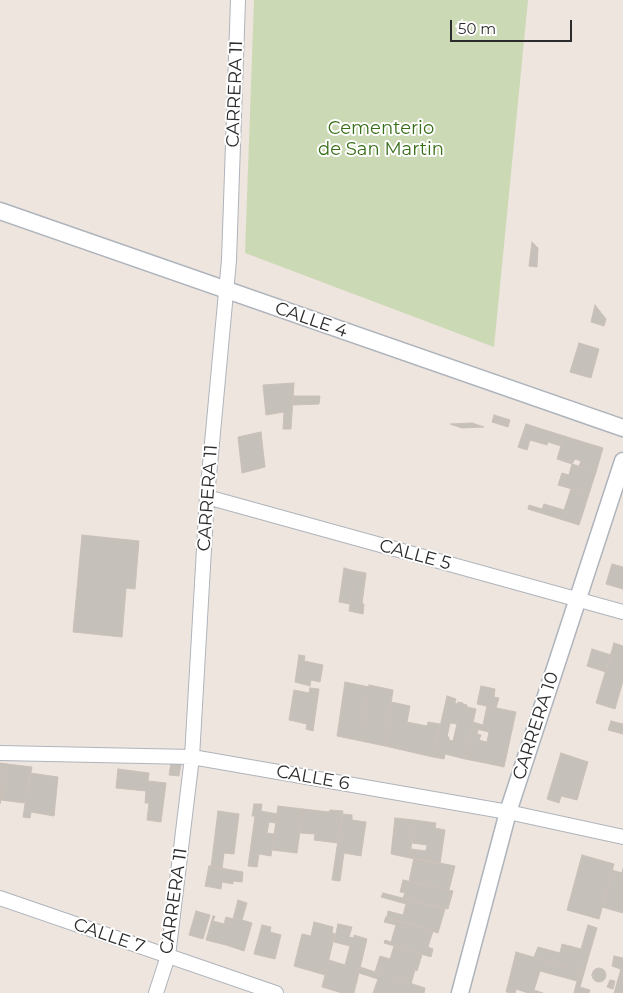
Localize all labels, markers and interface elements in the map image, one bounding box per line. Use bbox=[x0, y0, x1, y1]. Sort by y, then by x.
scale bar bbox=[453, 10, 576, 42]
text: 50 m bbox=[458, 19, 496, 38]
street label: CARRERA 11 bbox=[222, 40, 248, 148]
park label: Cementerio de San Martin bbox=[318, 118, 444, 160]
street label: CALLE 4 bbox=[272, 298, 350, 342]
street label: CARRERA 11 bbox=[193, 444, 223, 552]
street label: CALLE 5 bbox=[377, 535, 453, 575]
street label: CARRERA 10 bbox=[508, 669, 564, 783]
street label: CALLE 6 bbox=[275, 761, 351, 795]
street label: CARRERA 11 bbox=[156, 846, 192, 956]
street label: CALLE 7 bbox=[71, 914, 147, 958]

